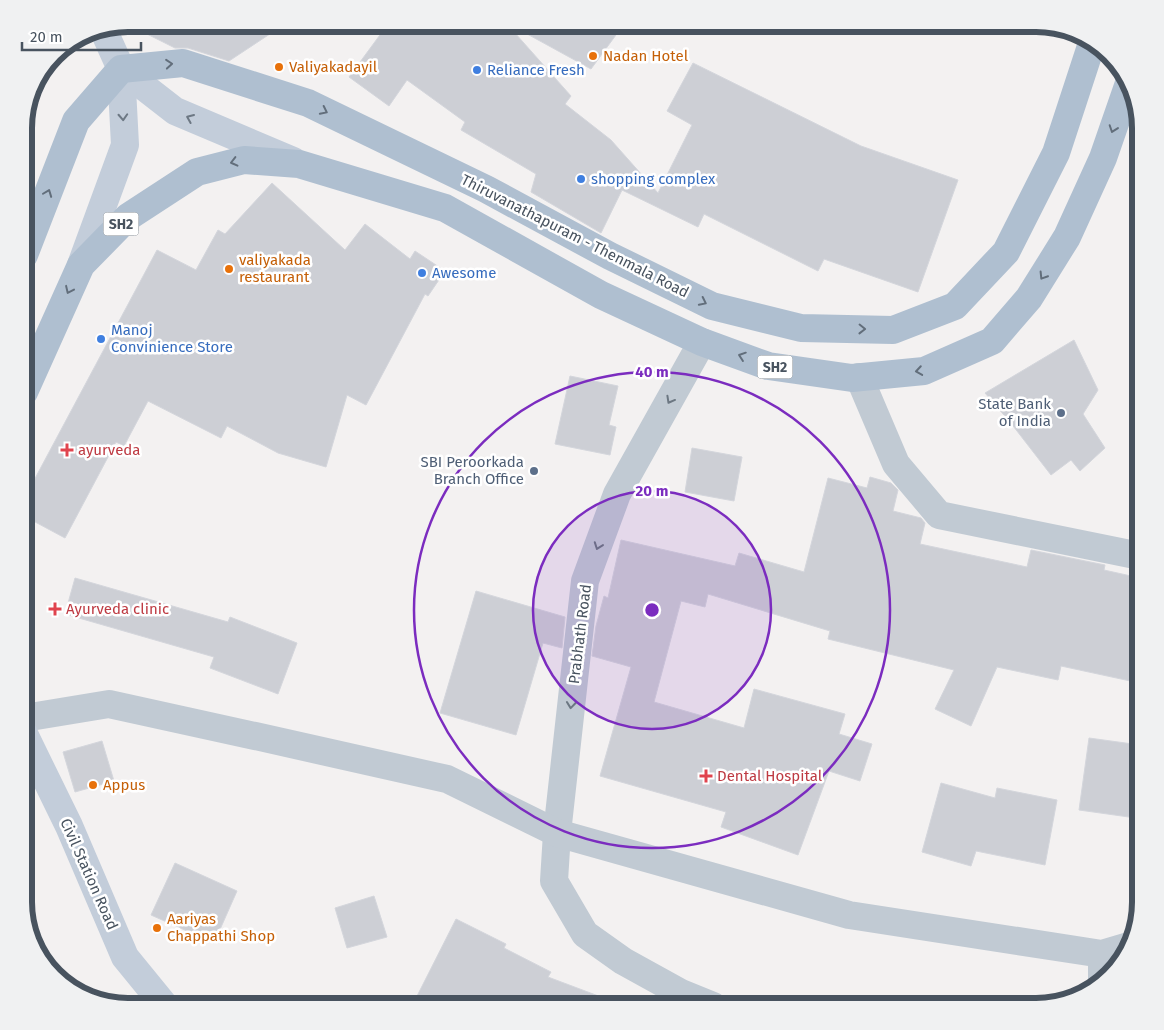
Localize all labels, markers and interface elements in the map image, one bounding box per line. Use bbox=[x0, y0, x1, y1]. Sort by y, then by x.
scale bar bbox=[22, 20, 141, 52]
text: 20 m bbox=[30, 28, 63, 46]
place label: Nadan Hotel bbox=[603, 47, 689, 65]
marker: Nadan Hotel bbox=[587, 50, 599, 62]
place label: Valiyakadayil bbox=[289, 58, 378, 76]
one-way arrow bbox=[166, 59, 174, 70]
marker: Valiyakadayil bbox=[273, 61, 285, 73]
place label: Reliance Fresh bbox=[487, 61, 585, 79]
marker: Reliance Fresh bbox=[471, 64, 483, 76]
one-way arrow bbox=[319, 104, 328, 115]
one-way arrow bbox=[186, 113, 195, 124]
one-way arrow bbox=[118, 114, 129, 122]
one-way arrow bbox=[1109, 125, 1119, 133]
one-way arrow bbox=[229, 156, 238, 167]
street label: Thiruvanathapuram - Thenmala Road bbox=[458, 170, 692, 302]
place label: shopping complex bbox=[591, 170, 716, 188]
marker: shopping complex bbox=[575, 173, 587, 185]
one-way arrow bbox=[42, 189, 52, 198]
road number: SH2 bbox=[104, 212, 138, 235]
place label: valiyakada restaurant bbox=[239, 251, 311, 286]
marker: valiyakada restaurant bbox=[223, 263, 235, 275]
place label: Awesome bbox=[432, 264, 496, 282]
marker: Awesome bbox=[416, 267, 428, 279]
one-way arrow bbox=[1040, 270, 1049, 279]
one-way arrow bbox=[65, 285, 76, 294]
one-way arrow bbox=[698, 296, 707, 306]
place label: Manoj Convinience Store bbox=[111, 321, 233, 356]
one-way arrow bbox=[858, 324, 866, 334]
marker: Manoj Convinience Store bbox=[95, 333, 107, 345]
one-way arrow bbox=[738, 352, 747, 362]
road number: SH2 bbox=[758, 356, 792, 378]
text: 40 m bbox=[635, 363, 669, 381]
one-way arrow bbox=[914, 366, 923, 376]
one-way arrow bbox=[666, 395, 676, 404]
place label: State Bank of India bbox=[978, 395, 1051, 430]
marker: State Bank of India bbox=[1055, 407, 1067, 419]
place label: ayurveda bbox=[78, 441, 140, 459]
marker: ayurveda bbox=[60, 443, 74, 457]
place label: SBI Peroorkada Branch Office bbox=[420, 453, 524, 488]
marker: SBI Peroorkada Branch Office bbox=[528, 465, 540, 477]
text: 20 m bbox=[636, 482, 668, 500]
one-way arrow bbox=[594, 541, 604, 549]
street label: Prabhath Road bbox=[565, 583, 595, 685]
place label: Ayurveda clinic bbox=[66, 600, 169, 618]
centre of rings bbox=[643, 601, 661, 619]
marker: Ayurveda clinic bbox=[48, 602, 62, 616]
one-way arrow bbox=[566, 701, 577, 709]
place label: Dental Hospital bbox=[717, 767, 823, 785]
marker: Dental Hospital bbox=[699, 769, 713, 783]
place label: Appus bbox=[103, 776, 145, 794]
marker: Appus bbox=[87, 779, 99, 791]
street label: Civil Station Road bbox=[56, 816, 122, 932]
place label: Aariyas Chappathi Shop bbox=[167, 910, 275, 945]
marker: Aariyas Chappathi Shop bbox=[151, 922, 163, 934]

